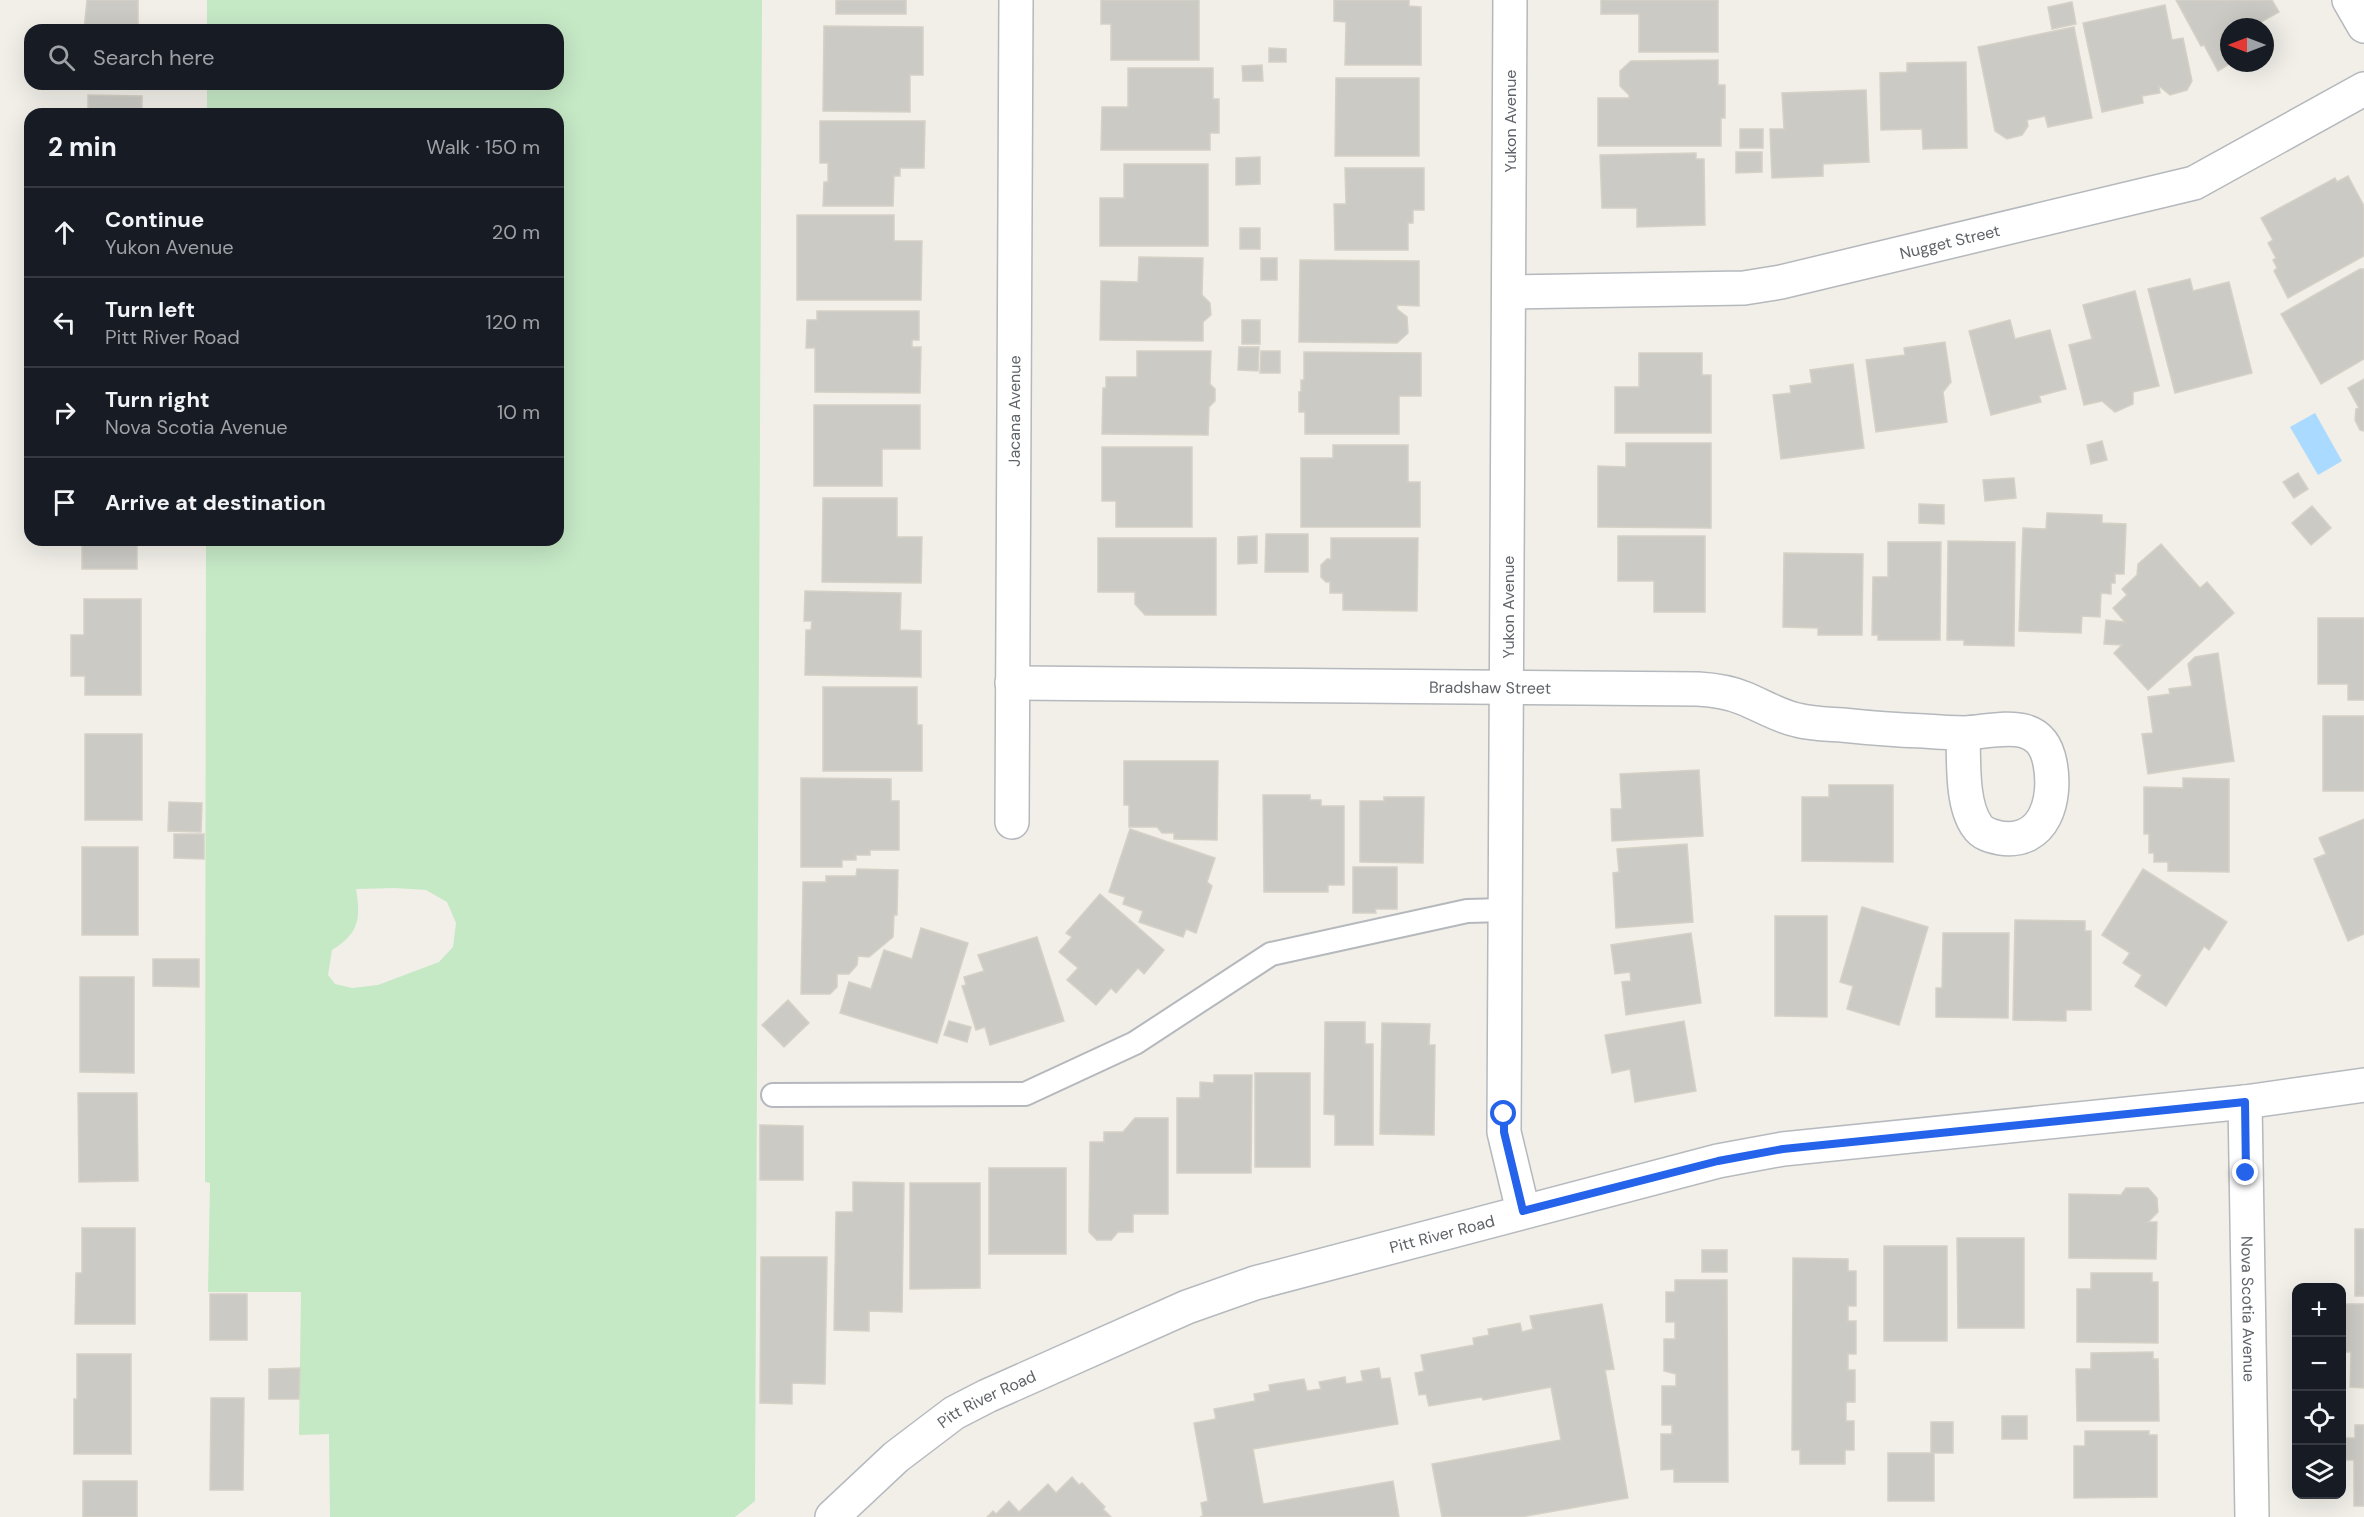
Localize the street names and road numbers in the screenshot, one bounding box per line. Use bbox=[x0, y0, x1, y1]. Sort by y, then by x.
street label: Yukon Avenue bbox=[1500, 70, 1521, 172]
street label: Nugget Street bbox=[1897, 219, 2002, 264]
street label: Jacana Avenue bbox=[1003, 355, 1025, 467]
street label: Yukon Avenue bbox=[1498, 556, 1519, 658]
street label: Bradshaw Street bbox=[1429, 676, 1551, 698]
street label: Pitt River Road bbox=[1387, 1210, 1497, 1258]
street label: Nova Scotia Avenue bbox=[2237, 1236, 2260, 1382]
street label: Pitt River Road bbox=[933, 1365, 1039, 1433]

